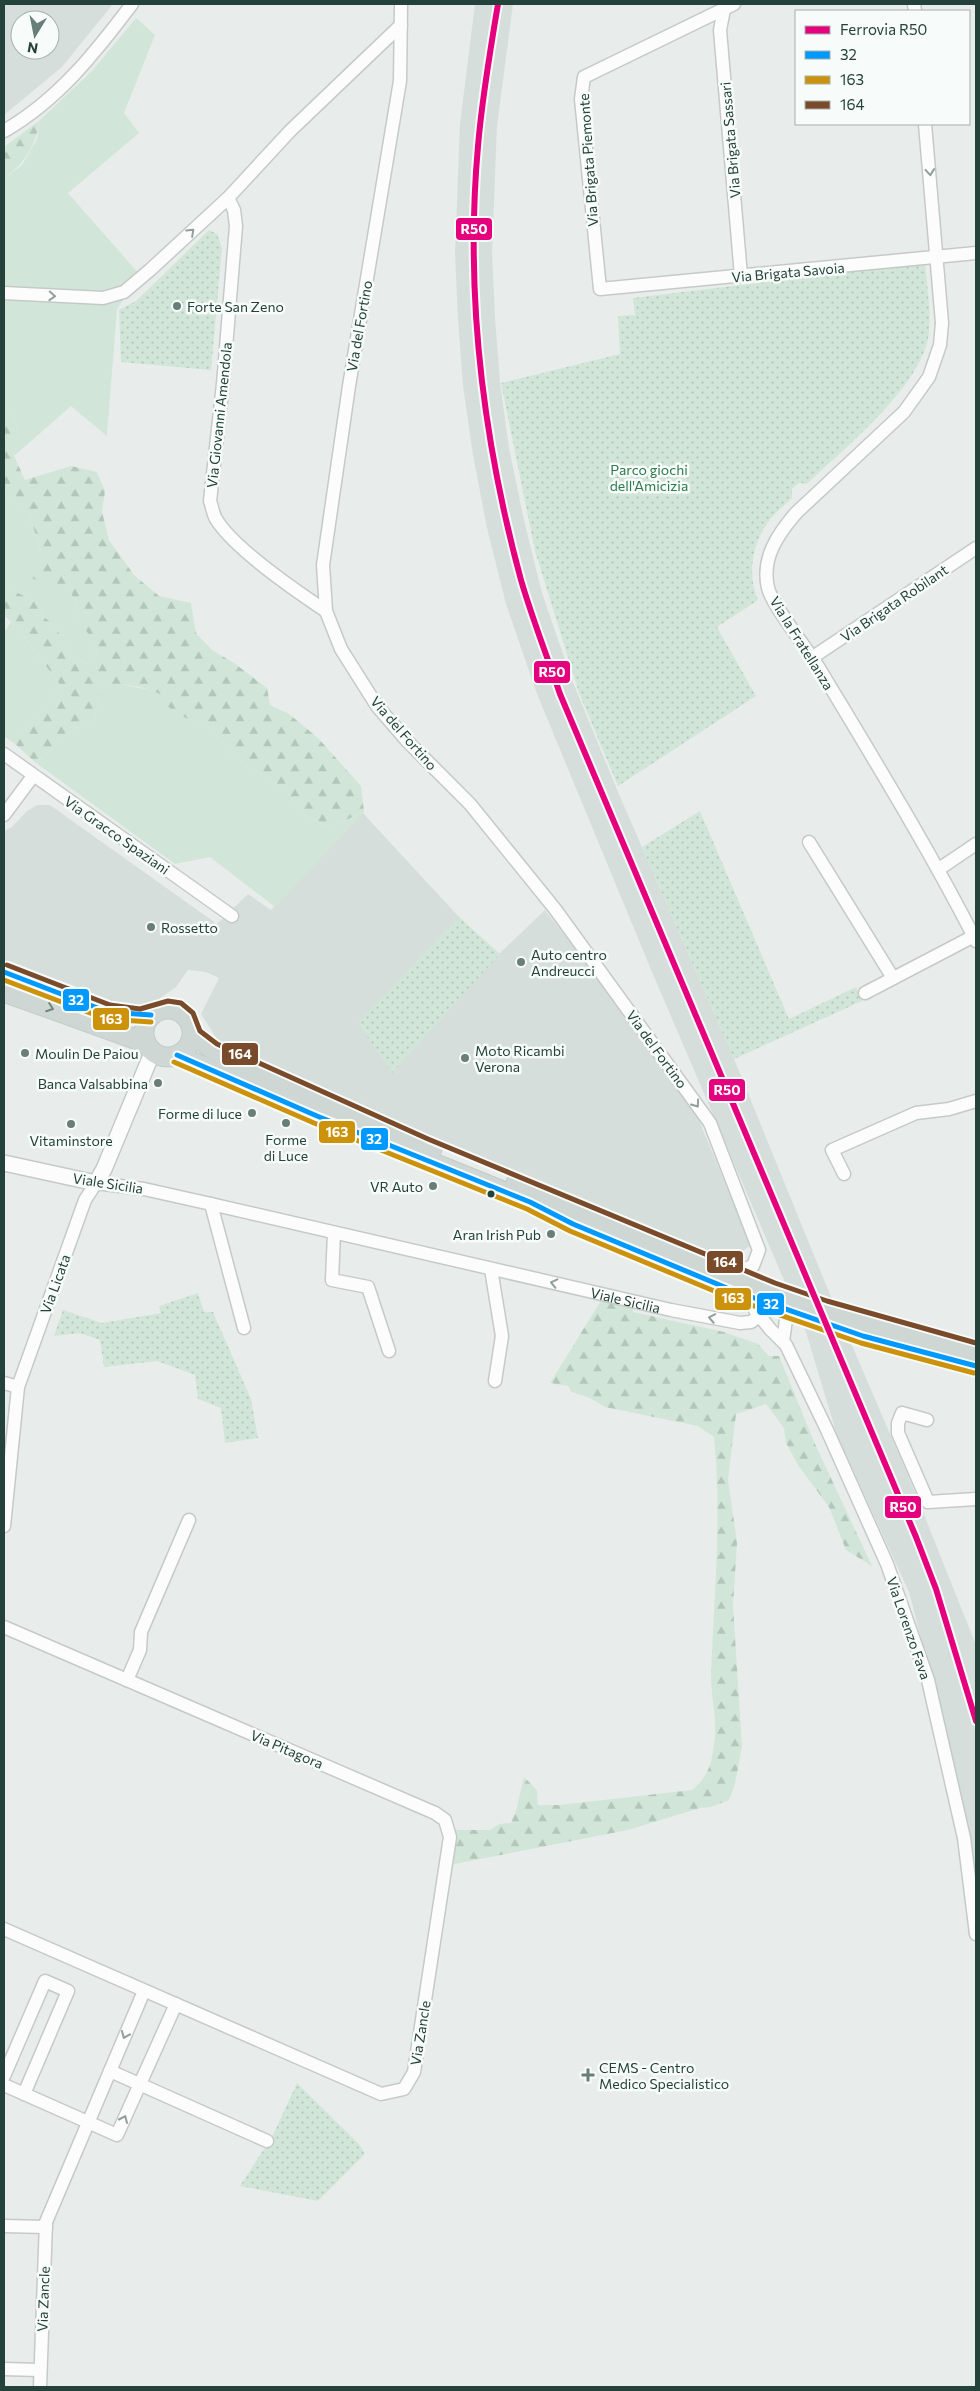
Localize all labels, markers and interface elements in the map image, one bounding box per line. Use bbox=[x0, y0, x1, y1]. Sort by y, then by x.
north arrow bbox=[10, 10, 60, 60]
legend bbox=[795, 10, 970, 125]
text: Ferrovia R50 bbox=[840, 20, 927, 38]
text: N bbox=[26, 39, 39, 58]
text: 32 bbox=[840, 45, 857, 63]
text: 163 bbox=[840, 70, 864, 88]
street label: Via Brigata Sassari bbox=[716, 81, 744, 199]
street label: Via Brigata Piemonte bbox=[575, 93, 601, 227]
text: 164 bbox=[840, 95, 865, 113]
one-way arrow bbox=[924, 169, 935, 177]
line badge: R50 bbox=[455, 217, 493, 241]
text: R50 bbox=[460, 220, 488, 237]
one-way arrow bbox=[186, 229, 195, 238]
street label: Via Brigata Savoia bbox=[731, 259, 845, 285]
street label: Via del Fortino bbox=[343, 279, 375, 373]
one-way arrow bbox=[49, 291, 57, 301]
place label: Forte San Zeno bbox=[187, 298, 284, 315]
marker: Forte San Zeno bbox=[171, 300, 183, 312]
street label: Via Giovanni Amendola bbox=[203, 341, 235, 489]
park label: Parco giochi dell'Amicizia bbox=[610, 461, 688, 494]
street label: Via Brigata Robilant bbox=[837, 561, 951, 645]
street label: Via la Fratellanza bbox=[766, 593, 838, 693]
line badge: R50 bbox=[533, 660, 571, 684]
text: R50 bbox=[538, 663, 566, 680]
street label: Via del Fortino bbox=[367, 693, 441, 773]
street label: Via Gracco Spaziani bbox=[61, 792, 173, 878]
place label: Rossetto bbox=[161, 919, 218, 936]
marker: Rossetto bbox=[145, 921, 157, 933]
place label: Auto centro Andreucci bbox=[531, 946, 607, 979]
marker: Auto centro Andreucci bbox=[515, 956, 527, 968]
line badge: 32 bbox=[62, 988, 90, 1012]
text: 32 bbox=[68, 991, 84, 1008]
one-way arrow bbox=[45, 1002, 53, 1012]
line badge: 163 bbox=[92, 1007, 130, 1031]
street label: Via del Fortino bbox=[623, 1007, 691, 1091]
text: 163 bbox=[99, 1010, 123, 1027]
line badge: 164 bbox=[221, 1042, 259, 1066]
place label: Moto Ricambi Verona bbox=[475, 1042, 565, 1075]
place label: Moulin De Paiou bbox=[35, 1045, 139, 1062]
text: 164 bbox=[228, 1045, 252, 1062]
marker: Moulin De Paiou bbox=[19, 1047, 31, 1059]
marker: Moto Ricambi Verona bbox=[459, 1052, 471, 1064]
place label: Banca Valsabbina bbox=[38, 1075, 148, 1092]
marker: Banca Valsabbina bbox=[152, 1077, 164, 1089]
line badge: R50 bbox=[708, 1078, 746, 1102]
text: R50 bbox=[713, 1081, 741, 1098]
one-way arrow bbox=[690, 1098, 699, 1108]
place label: Forme di luce bbox=[158, 1105, 242, 1122]
marker: Forme di luce bbox=[246, 1107, 258, 1119]
marker: Forme di Luce bbox=[280, 1117, 292, 1129]
marker: Vitaminstore bbox=[65, 1118, 77, 1130]
line badge: 163 bbox=[318, 1120, 356, 1144]
text: 163 bbox=[325, 1123, 349, 1140]
line badge: 32 bbox=[360, 1127, 389, 1151]
text: 32 bbox=[366, 1130, 382, 1147]
place label: Forme di Luce bbox=[264, 1131, 308, 1164]
place label: Vitaminstore bbox=[29, 1132, 113, 1149]
street label: Viale Sicilia bbox=[72, 1169, 144, 1197]
place label: VR Auto bbox=[370, 1178, 423, 1195]
marker: VR Auto bbox=[427, 1180, 439, 1192]
unlabelled marker bbox=[486, 1189, 496, 1199]
place label: Aran Irish Pub bbox=[453, 1226, 541, 1243]
marker: Aran Irish Pub bbox=[545, 1228, 557, 1240]
line badge: 164 bbox=[706, 1250, 744, 1274]
street label: Via Licata bbox=[36, 1252, 74, 1316]
text: 164 bbox=[713, 1253, 737, 1270]
one-way arrow bbox=[549, 1278, 558, 1289]
street label: Viale Sicilia bbox=[589, 1283, 662, 1316]
line badge: 163 bbox=[714, 1287, 752, 1311]
text: 163 bbox=[721, 1289, 745, 1306]
line badge: 32 bbox=[756, 1292, 785, 1316]
text: 32 bbox=[763, 1295, 779, 1312]
one-way arrow bbox=[708, 1313, 717, 1324]
line badge: R50 bbox=[884, 1495, 922, 1519]
text: R50 bbox=[889, 1498, 917, 1515]
street label: Via Lorenzo Fava bbox=[883, 1574, 935, 1682]
street label: Via Pitagora bbox=[248, 1726, 326, 1772]
street label: Via Zancle bbox=[406, 1999, 434, 2067]
one-way arrow bbox=[121, 2030, 131, 2039]
place label: CEMS - Centro Medico Specialistico bbox=[599, 2059, 729, 2092]
marker: CEMS - Centro Medico Specialistico bbox=[581, 2068, 595, 2082]
one-way arrow bbox=[118, 2115, 129, 2124]
street label: Via Zancle bbox=[33, 2266, 53, 2332]

